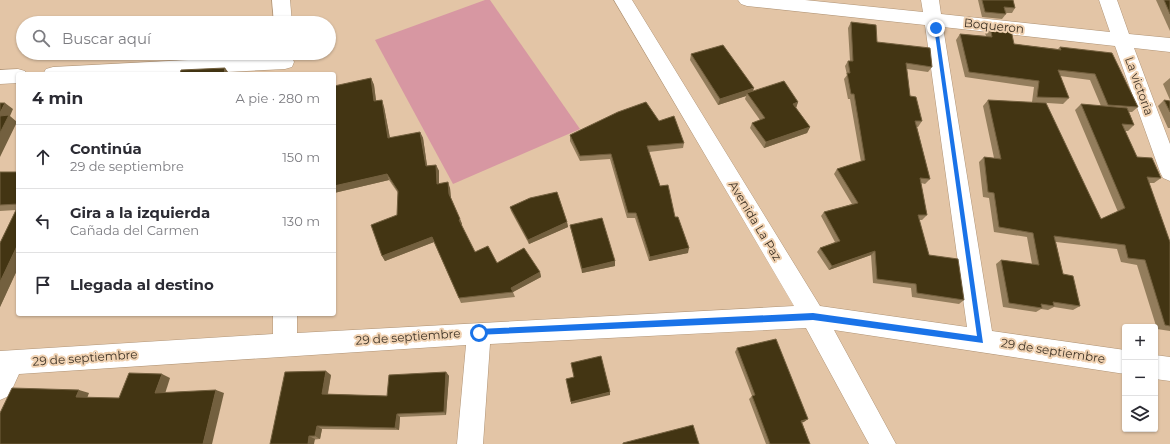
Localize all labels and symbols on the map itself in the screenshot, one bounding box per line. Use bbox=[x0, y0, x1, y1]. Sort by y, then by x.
street label: Boqueron bbox=[963, 15, 1025, 36]
route end bbox=[927, 19, 945, 37]
street label: La victoria bbox=[1122, 55, 1157, 117]
street label: Avenida La Paz bbox=[726, 178, 785, 263]
route start bbox=[470, 324, 488, 342]
street label: 29 de septiembre bbox=[355, 325, 461, 348]
street label: 29 de septiembre bbox=[1000, 335, 1106, 366]
street label: 29 de septiembre bbox=[32, 346, 138, 369]

